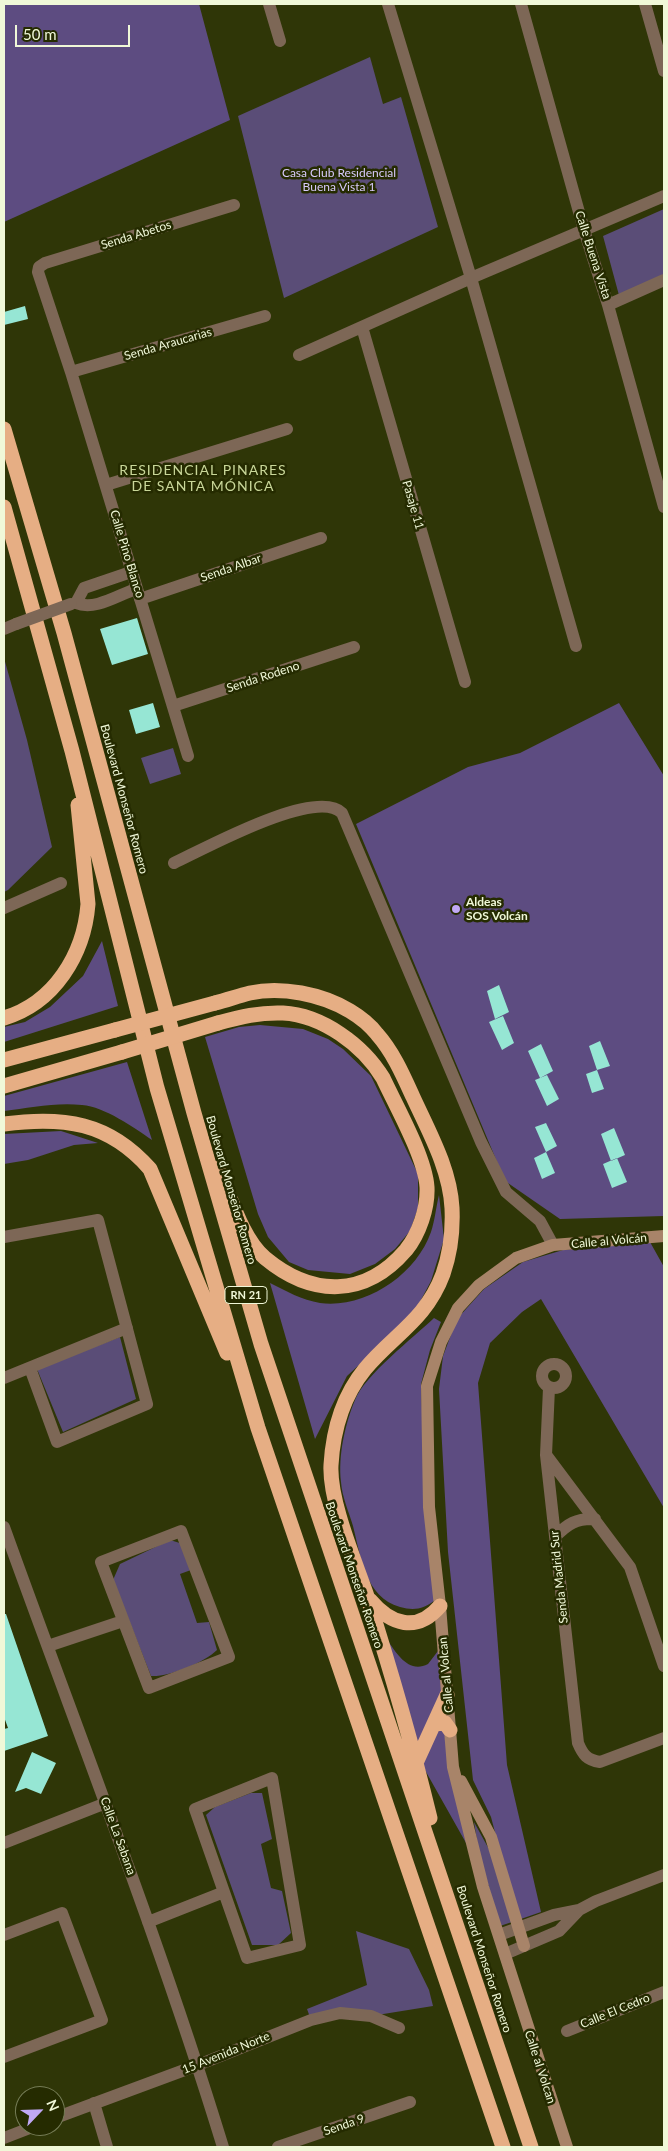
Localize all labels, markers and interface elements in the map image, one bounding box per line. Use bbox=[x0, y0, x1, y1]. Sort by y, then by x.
scale bar bbox=[18, 15, 132, 47]
text: 50 m bbox=[23, 25, 57, 43]
park label: Casa Club Residencial Buena Vista 1 bbox=[282, 166, 396, 194]
street label: Calle Buena Vista bbox=[572, 209, 614, 301]
street label: Senda Abetos bbox=[99, 217, 173, 253]
street label: Senda Araucarias bbox=[123, 325, 213, 363]
district label: RESIDENCIAL PINARES DE SANTA MÓNICA bbox=[117, 462, 289, 494]
street label: Pasaje 11 bbox=[399, 479, 427, 531]
street label: Calle Pino Blanco bbox=[107, 508, 147, 600]
street label: Senda Albar bbox=[199, 551, 263, 585]
street label: Senda Rodeno bbox=[225, 658, 301, 696]
street label: Boulevard Monseñor Romero bbox=[97, 723, 151, 875]
place label: Aldeas SOS Volcán bbox=[466, 895, 528, 923]
marker: Aldeas SOS Volcán bbox=[450, 903, 462, 915]
street label: Boulevard Monseñor Romero bbox=[203, 1114, 259, 1266]
street label: Calle al Volcán bbox=[570, 1231, 648, 1251]
road number: RN 21 bbox=[225, 1286, 267, 1304]
street label: Boulevard Monseñor Romero bbox=[322, 1500, 386, 1650]
street label: Senda Madrid Sur bbox=[547, 1530, 571, 1624]
street label: Calle al Volcan bbox=[436, 1636, 456, 1714]
street label: Calle La Sabana bbox=[97, 1795, 139, 1877]
street label: Boulevard Monseñor Romero bbox=[453, 1883, 515, 2035]
street label: Calle El Cedro bbox=[578, 1991, 652, 2031]
street label: 15 Avenida Norte bbox=[180, 2029, 272, 2077]
street label: Calle al Volcan bbox=[521, 2029, 559, 2105]
north arrow bbox=[15, 2086, 65, 2136]
text: N bbox=[43, 2097, 63, 2113]
street label: Senda 9 bbox=[322, 2111, 366, 2139]

